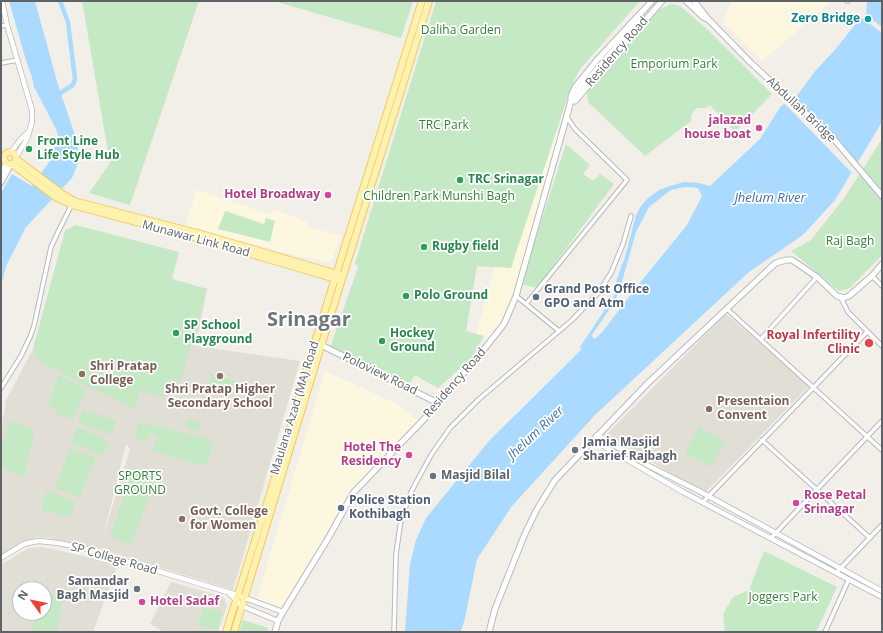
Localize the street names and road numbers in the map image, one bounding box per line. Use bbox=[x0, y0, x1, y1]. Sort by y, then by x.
street label: Residency Road bbox=[583, 14, 651, 90]
street label: Abdullah Bridge bbox=[764, 74, 838, 146]
street label: Munawar Link Road bbox=[141, 218, 251, 260]
street label: Maulana Azad (MA) Road bbox=[268, 339, 322, 477]
street label: Residency Road bbox=[421, 345, 489, 421]
street label: Poloview Road bbox=[340, 350, 420, 398]
street label: SP College Road bbox=[69, 540, 159, 578]

